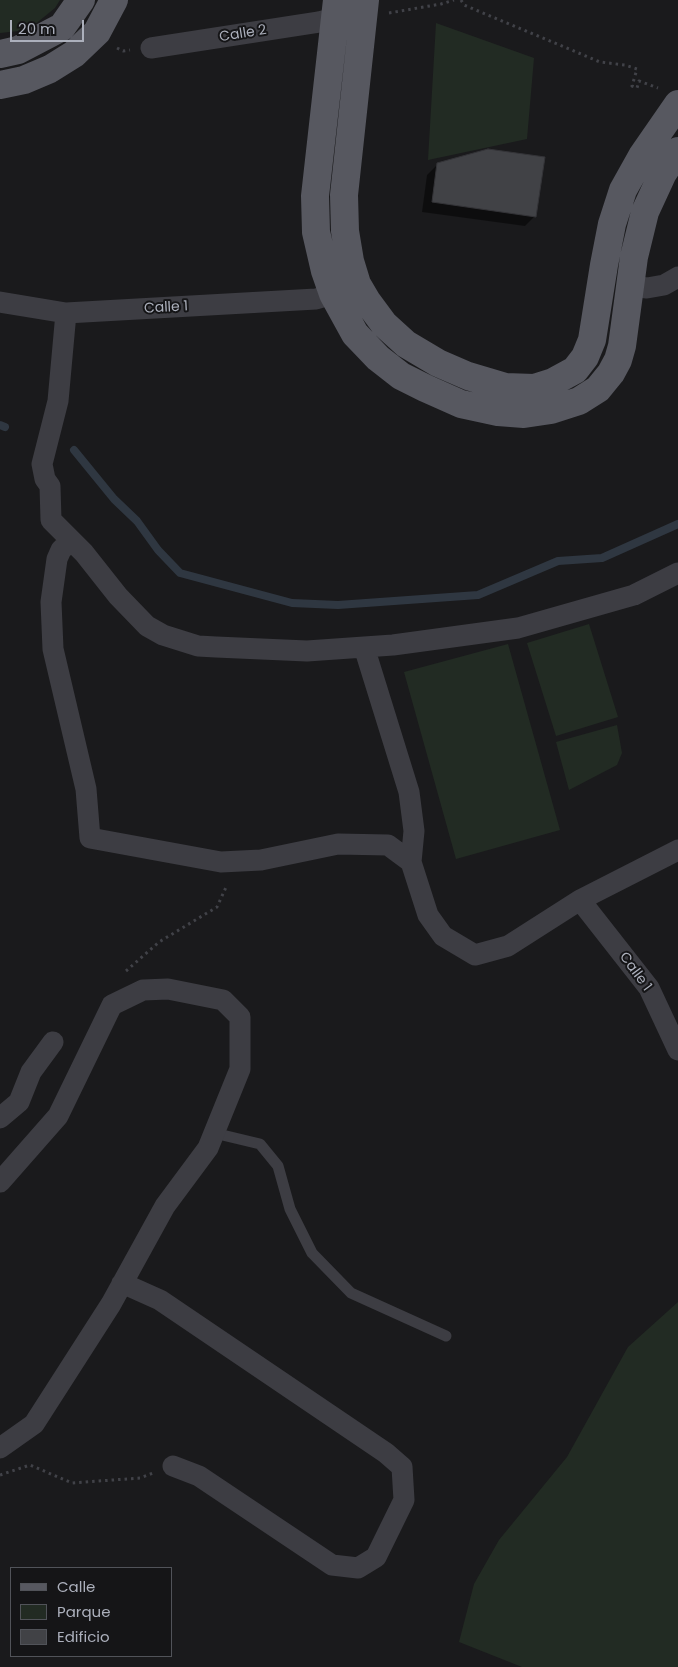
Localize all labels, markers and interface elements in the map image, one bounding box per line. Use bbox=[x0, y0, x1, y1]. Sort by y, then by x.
scale bar bbox=[12, 10, 86, 42]
text: 20 m bbox=[18, 18, 56, 39]
street label: Calle 2 bbox=[218, 22, 268, 46]
street label: Calle 1 bbox=[144, 298, 188, 318]
street label: Calle 1 bbox=[615, 949, 655, 995]
legend bbox=[10, 1567, 172, 1657]
text: Calle bbox=[57, 1576, 95, 1597]
text: Parque bbox=[57, 1601, 110, 1622]
text: Edificio bbox=[57, 1626, 110, 1647]

